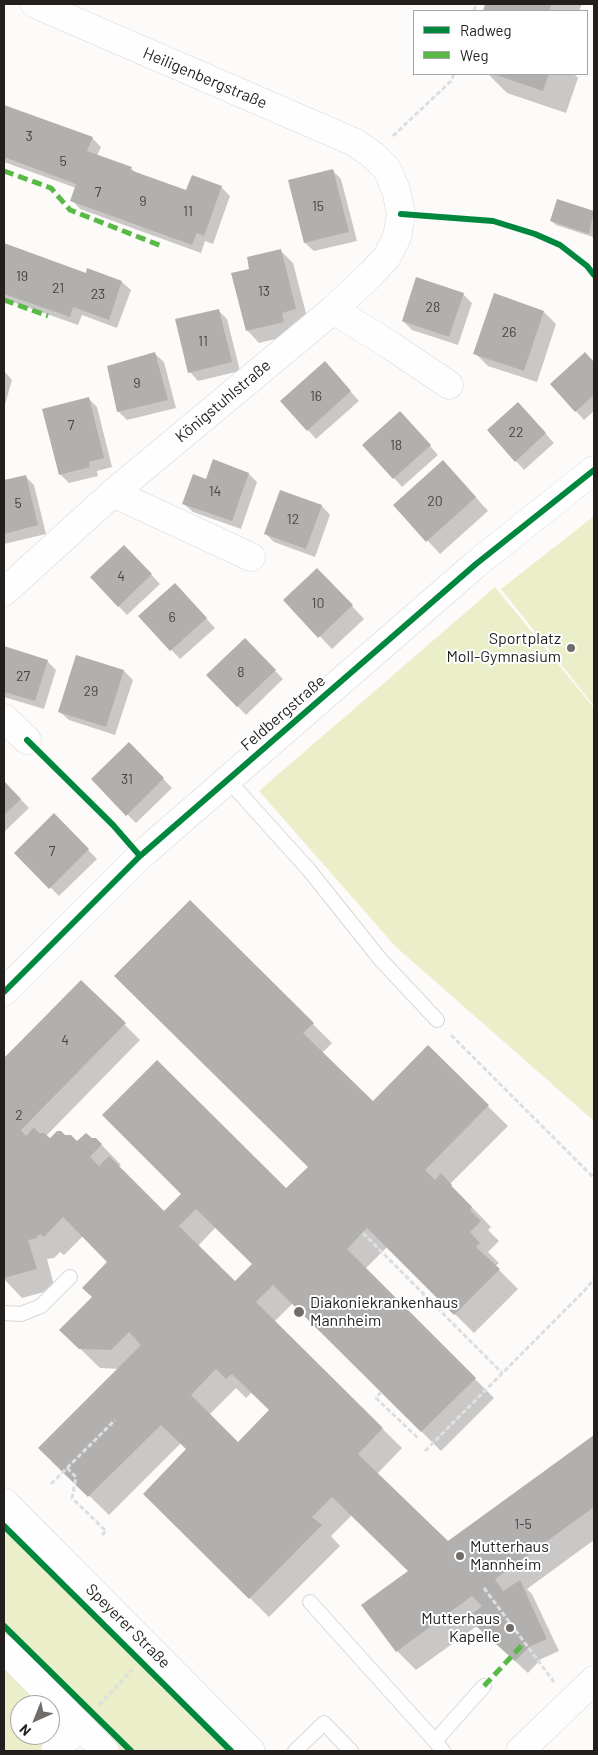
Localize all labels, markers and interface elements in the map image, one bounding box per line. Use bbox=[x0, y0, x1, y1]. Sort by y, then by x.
legend bbox=[413, 10, 588, 75]
text: Radweg bbox=[460, 21, 512, 39]
street label: Heiligenbergstraße bbox=[140, 43, 270, 113]
text: Weg bbox=[460, 46, 488, 64]
house number: 3 bbox=[25, 128, 33, 144]
house number: 5 bbox=[59, 153, 67, 169]
house number: 7 bbox=[95, 184, 101, 200]
house number: 9 bbox=[139, 193, 147, 209]
house number: 15 bbox=[312, 198, 324, 214]
house number: 11 bbox=[183, 203, 193, 219]
house number: 19 bbox=[16, 268, 28, 284]
house number: 21 bbox=[52, 280, 64, 296]
house number: 13 bbox=[258, 283, 270, 299]
house number: 23 bbox=[91, 286, 105, 302]
house number: 28 bbox=[426, 299, 440, 315]
house number: 26 bbox=[502, 324, 516, 340]
house number: 11 bbox=[198, 333, 208, 349]
street label: Königstuhlstraße bbox=[171, 356, 275, 446]
house number: 9 bbox=[133, 375, 141, 391]
house number: 16 bbox=[310, 388, 322, 404]
house number: 7 bbox=[68, 417, 74, 433]
house number: 22 bbox=[508, 424, 524, 440]
house number: 18 bbox=[390, 437, 402, 453]
house number: 14 bbox=[209, 483, 221, 499]
house number: 20 bbox=[427, 493, 443, 509]
house number: 5 bbox=[14, 495, 22, 511]
house number: 12 bbox=[287, 511, 299, 527]
house number: 4 bbox=[117, 568, 125, 584]
house number: 10 bbox=[312, 595, 324, 611]
house number: 6 bbox=[168, 609, 176, 625]
place label: Sportplatz Moll-Gymnasium bbox=[446, 629, 561, 667]
marker: Sportplatz Moll-Gymnasium bbox=[565, 642, 577, 654]
house number: 8 bbox=[237, 664, 245, 680]
house number: 27 bbox=[16, 668, 30, 684]
street label: Feldbergstraße bbox=[237, 671, 329, 755]
house number: 29 bbox=[84, 683, 98, 699]
house number: 31 bbox=[121, 771, 133, 787]
house number: 7 bbox=[49, 843, 55, 859]
house number: 4 bbox=[61, 1032, 69, 1048]
house number: 2 bbox=[15, 1107, 23, 1123]
place label: Diakoniekrankenhaus Mannheim bbox=[310, 1293, 458, 1331]
marker: Diakoniekrankenhaus Mannheim bbox=[292, 1305, 306, 1319]
house number: 1-5 bbox=[514, 1516, 532, 1532]
place label: Mutterhaus Mannheim bbox=[470, 1537, 549, 1575]
marker: Mutterhaus Mannheim bbox=[454, 1550, 466, 1562]
street label: Speyerer Straße bbox=[82, 1580, 174, 1672]
place label: Mutterhaus Kapelle bbox=[421, 1609, 500, 1647]
marker: Mutterhaus Kapelle bbox=[504, 1622, 516, 1634]
north arrow bbox=[10, 1695, 60, 1745]
text: N bbox=[16, 1721, 34, 1740]

